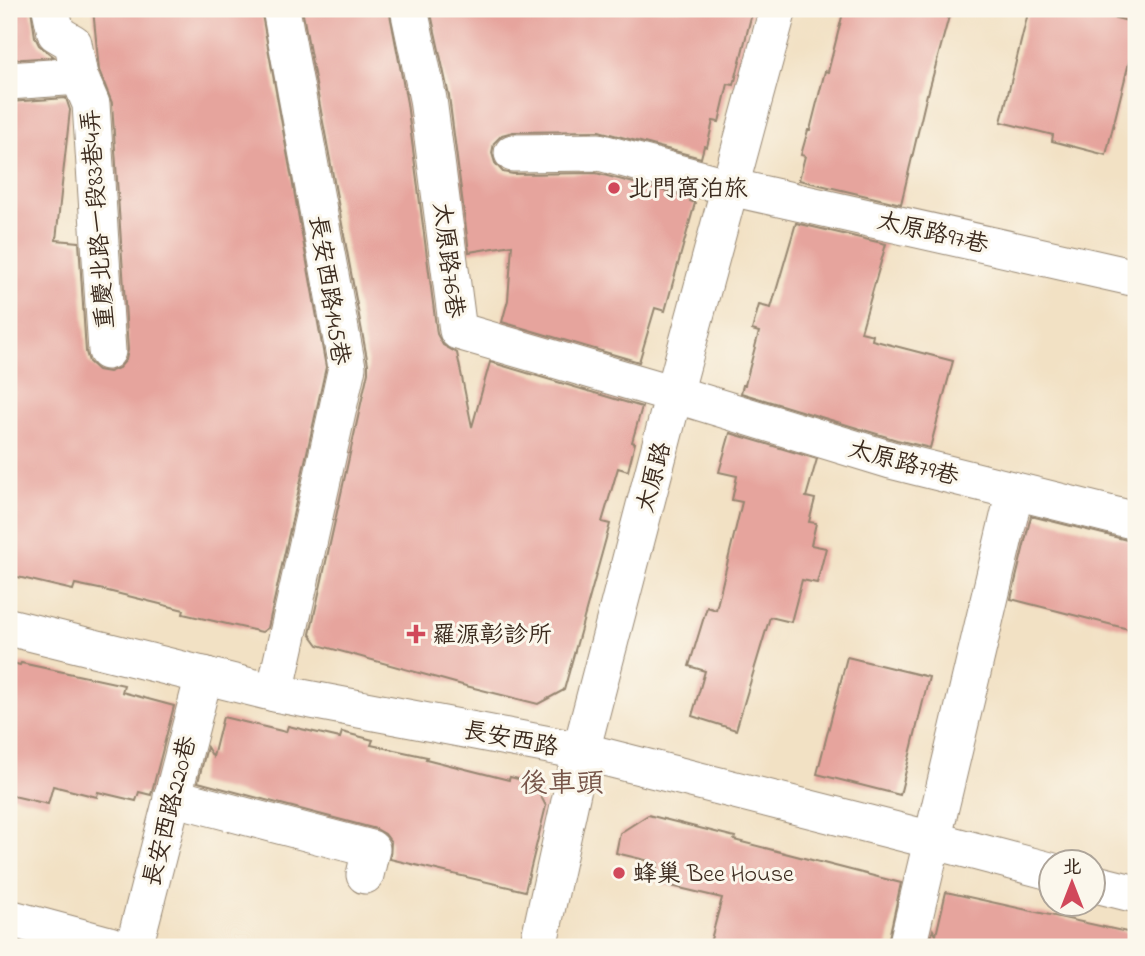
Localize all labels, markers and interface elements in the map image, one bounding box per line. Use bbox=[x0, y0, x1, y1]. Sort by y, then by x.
street label: 重慶北路一段83巷4弄 bbox=[74, 107, 125, 330]
place label: 北門窩泊旅 bbox=[628, 173, 748, 208]
marker: 北門窩泊旅 bbox=[606, 180, 622, 196]
street label: 太原路76巷 bbox=[422, 200, 471, 320]
street label: 太原路97巷 bbox=[873, 205, 991, 264]
street label: 長安西路145巷 bbox=[298, 213, 357, 368]
street label: 太原路79巷 bbox=[844, 433, 963, 496]
street label: 太原路 bbox=[629, 438, 682, 517]
place label: 羅源彰診所 bbox=[432, 619, 552, 654]
marker: 羅源彰診所 bbox=[406, 624, 426, 644]
street label: 長安西路 bbox=[460, 714, 561, 767]
street label: 長安西路220巷 bbox=[136, 733, 207, 891]
district label: 後車頭 bbox=[520, 765, 604, 806]
north arrow bbox=[1036, 848, 1106, 918]
text: 北 bbox=[1062, 855, 1082, 882]
place label: 蜂巢 Bee House bbox=[633, 858, 794, 893]
marker: 蜂巢 Bee House bbox=[611, 865, 627, 881]

